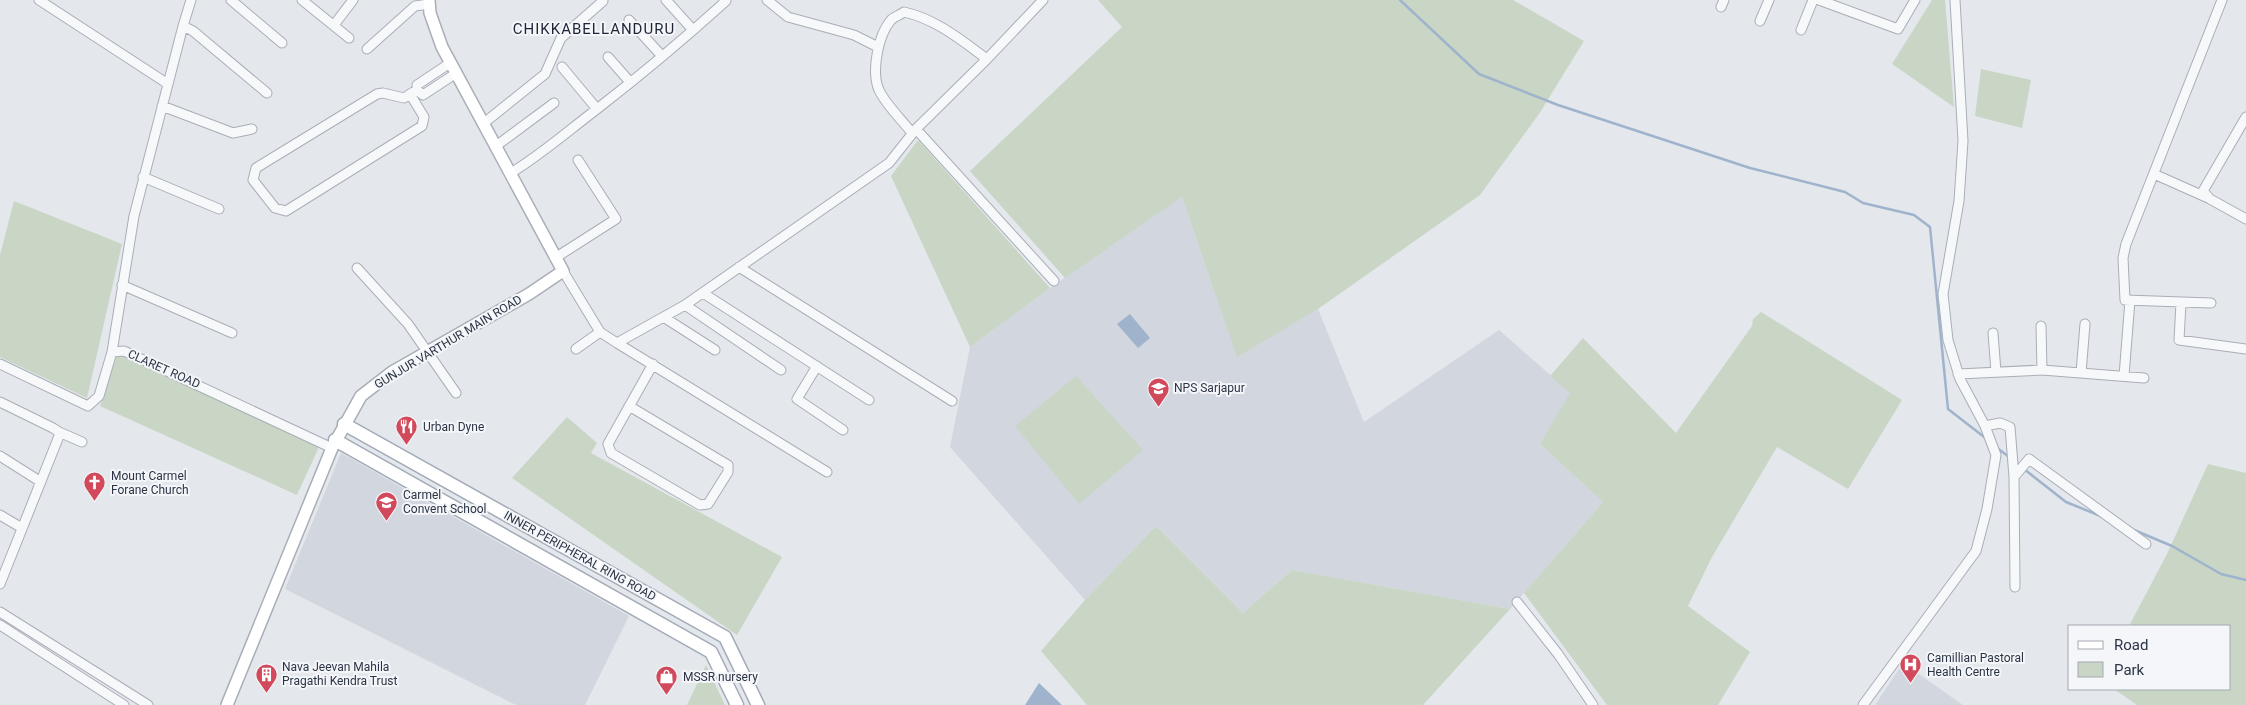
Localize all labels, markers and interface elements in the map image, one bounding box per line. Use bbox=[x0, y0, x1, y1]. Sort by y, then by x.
district label: CHIKKABELLANDURU bbox=[513, 20, 675, 38]
street label: GUNJUR VARTHUR MAIN ROAD bbox=[372, 292, 524, 392]
street label: CLARET ROAD bbox=[126, 347, 202, 391]
school or university icon: NPS Sarjapur bbox=[1146, 376, 1170, 407]
place label: NPS Sarjapur bbox=[1174, 381, 1245, 395]
restaurant icon: Urban Dyne bbox=[395, 415, 419, 446]
place label: Urban Dyne bbox=[423, 420, 484, 434]
place label: Mount Carmel Forane Church bbox=[111, 469, 189, 497]
church icon: Mount Carmel Forane Church bbox=[83, 471, 107, 502]
place label: Carmel Convent School bbox=[403, 488, 487, 516]
school or university icon: Carmel Convent School bbox=[375, 490, 399, 521]
street label: INNER PERIPHERAL RING ROAD bbox=[501, 508, 659, 604]
legend bbox=[2068, 625, 2231, 690]
text: Road bbox=[2114, 636, 2148, 654]
place label: Camillian Pastoral Health Centre bbox=[1927, 651, 2024, 679]
hospital icon: Camillian Pastoral Health Centre bbox=[1899, 653, 1923, 684]
place label: Nava Jeevan Mahila Pragathi Kendra Trust bbox=[282, 660, 397, 688]
text: Park bbox=[2114, 661, 2145, 679]
building icon: Nava Jeevan Mahila Pragathi Kendra Trust bbox=[254, 662, 278, 693]
shop icon: MSSR nursery bbox=[655, 665, 679, 696]
place label: MSSR nursery bbox=[683, 670, 758, 684]

